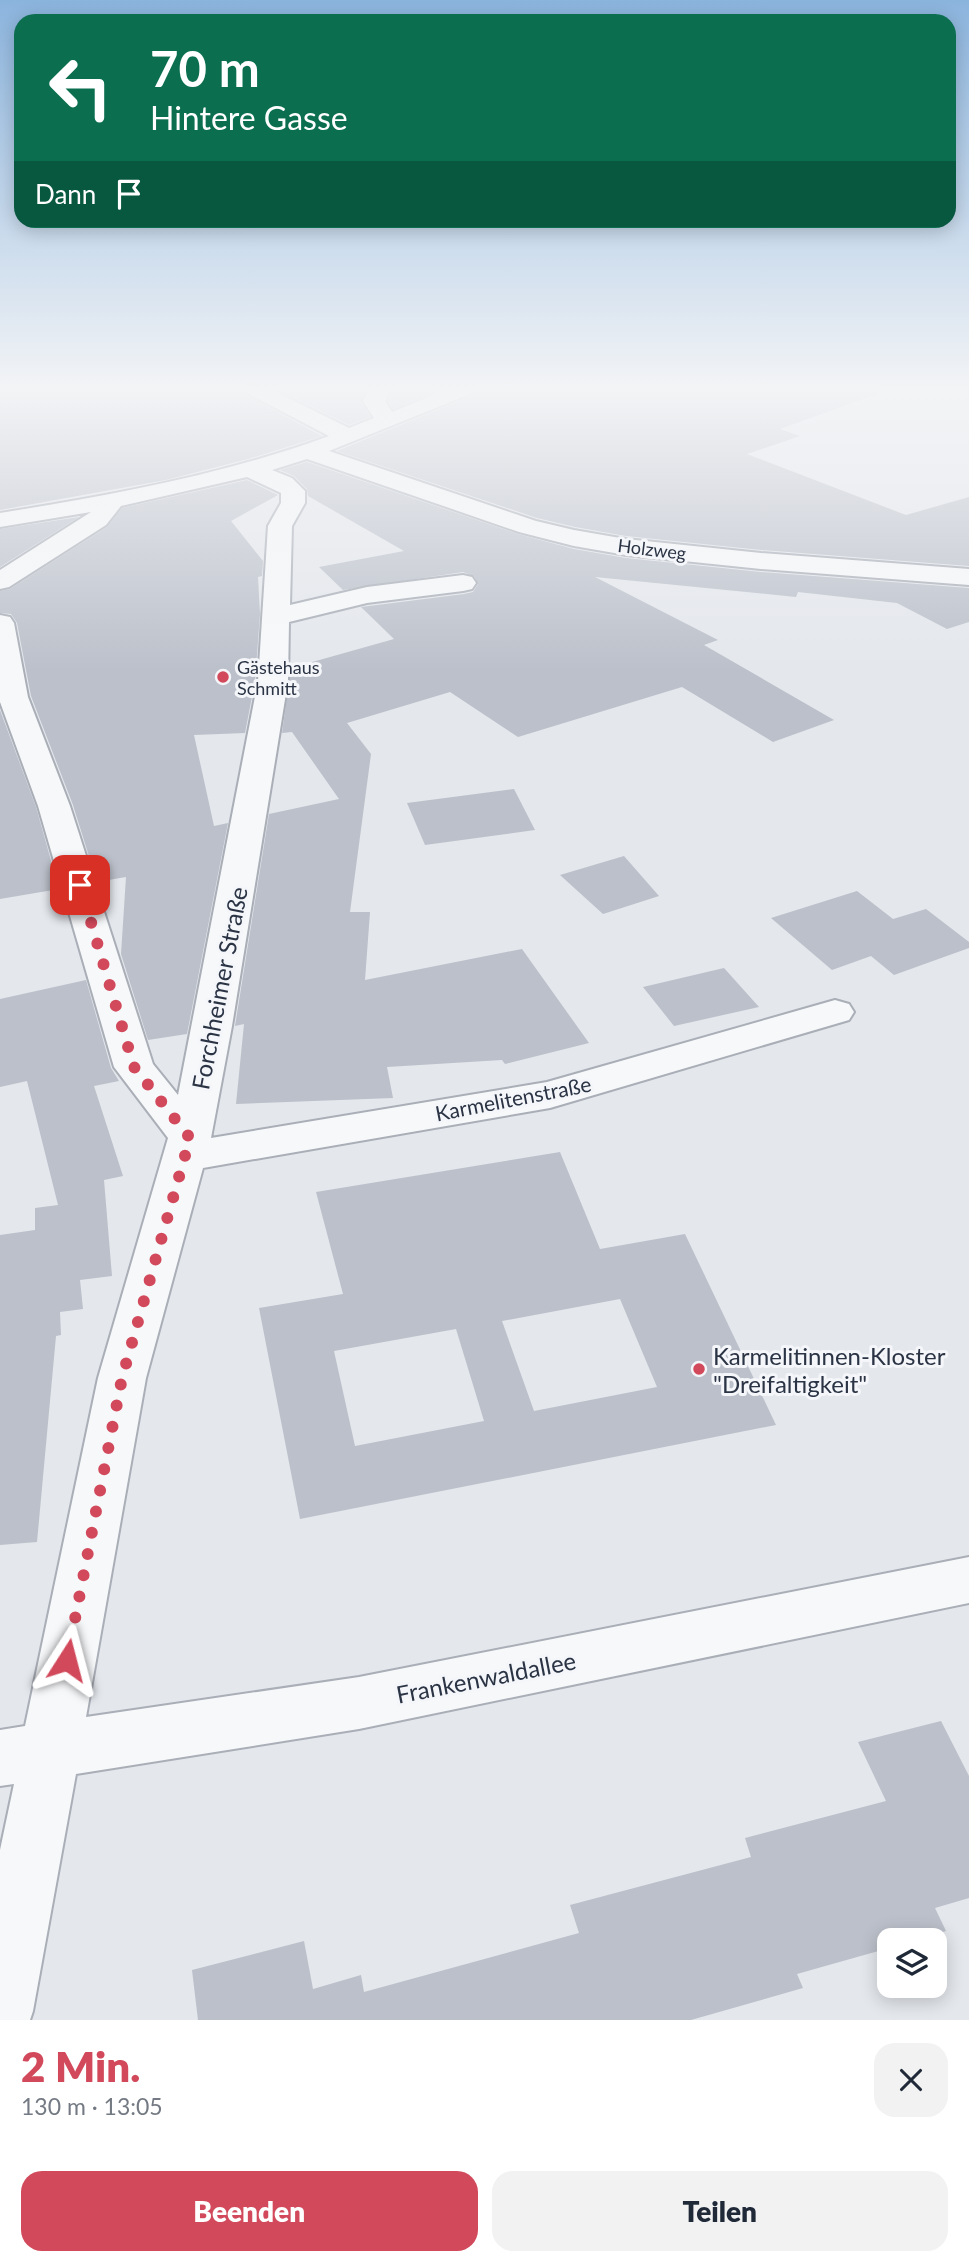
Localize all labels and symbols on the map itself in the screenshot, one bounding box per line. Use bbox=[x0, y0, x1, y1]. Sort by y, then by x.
street label: Holzweg bbox=[616, 534, 688, 564]
place label: Gästehaus Schmitt bbox=[237, 656, 320, 699]
marker: Gästehaus Schmitt bbox=[215, 669, 231, 685]
pin bbox=[50, 855, 110, 915]
street label: Forchheimer Straße bbox=[185, 884, 253, 1092]
street label: Karmelitenstraße bbox=[433, 1071, 593, 1125]
place label: Karmelitinnen-Kloster "Dreifaltigkeit" bbox=[713, 1341, 946, 1398]
marker: Karmelitinnen-Kloster "Dreifaltigkeit" bbox=[691, 1361, 707, 1377]
position arrow bbox=[30, 1623, 104, 1697]
street label: Frankenwaldallee bbox=[394, 1645, 578, 1709]

